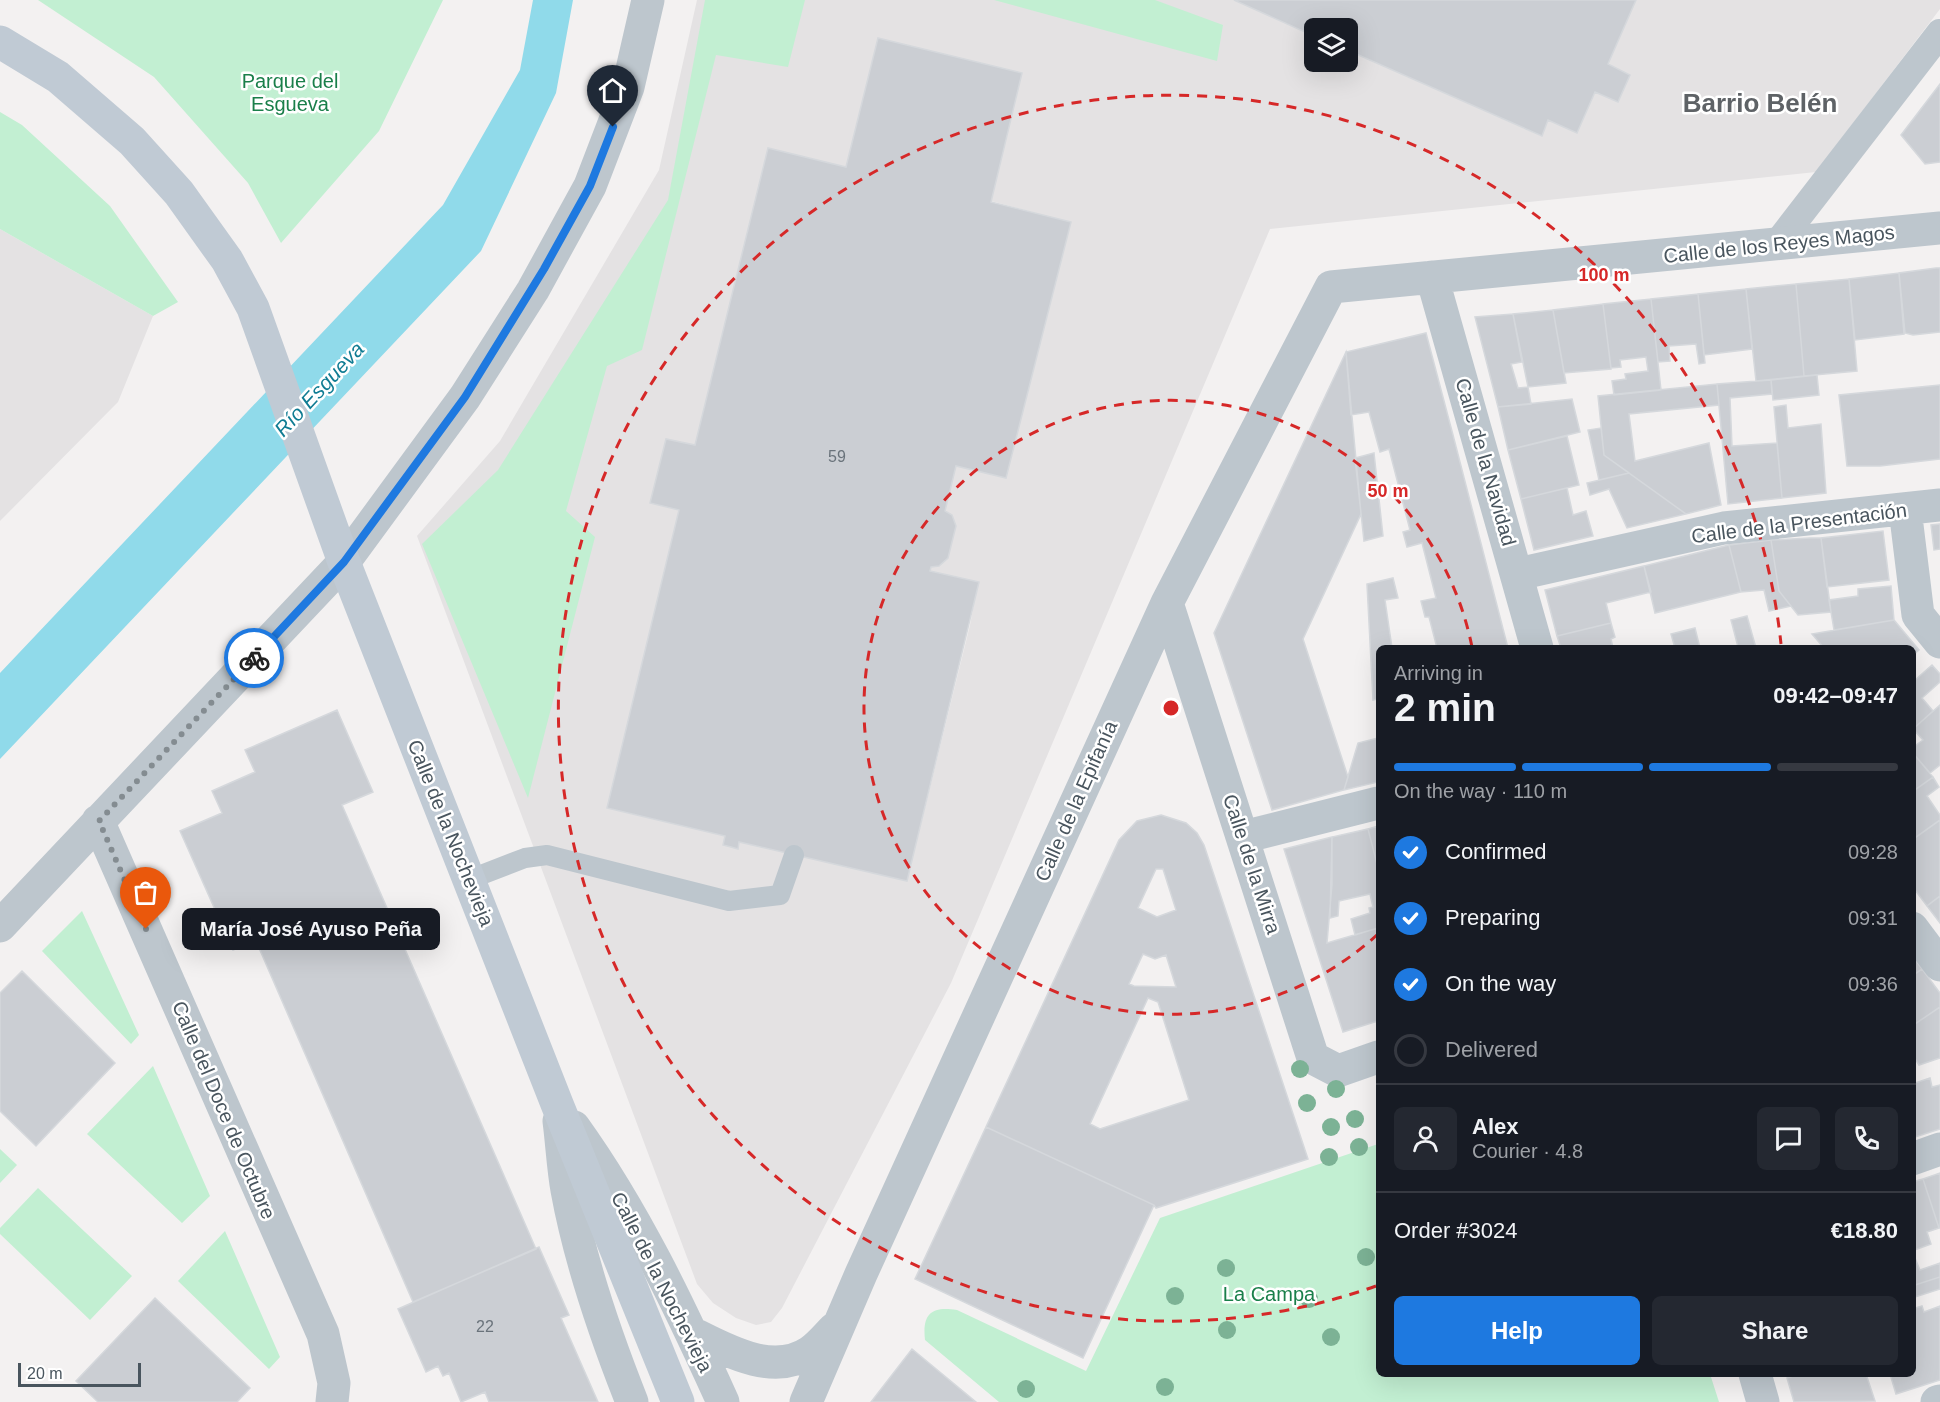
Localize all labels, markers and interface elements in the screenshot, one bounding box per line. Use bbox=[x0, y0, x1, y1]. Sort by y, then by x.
map controls bbox=[1304, 18, 1358, 72]
button: layers bbox=[1304, 18, 1358, 72]
pin bbox=[587, 65, 638, 127]
park label: Parque del Esgueva bbox=[242, 70, 338, 115]
icon: home bbox=[596, 74, 629, 107]
district label: Barrio Belén bbox=[1683, 88, 1837, 118]
street label: Calle de los Reyes Magos bbox=[1662, 221, 1896, 267]
text: 100 m bbox=[1578, 265, 1630, 285]
water label: Río Esgueva bbox=[270, 337, 368, 441]
street label: Calle de la Navidad bbox=[1452, 376, 1520, 548]
house number: 59 bbox=[828, 448, 846, 465]
text: 50 m bbox=[1367, 481, 1409, 501]
street label: Calle de la Presentación bbox=[1690, 499, 1908, 547]
courier bbox=[224, 628, 284, 688]
icon: bike bbox=[238, 642, 271, 675]
text: Arriving in bbox=[1394, 662, 1483, 684]
text: 09:42–09:47 bbox=[1773, 683, 1898, 708]
text: 2 min bbox=[1394, 686, 1496, 729]
centre of rings bbox=[1161, 698, 1181, 718]
street label: Calle de la Epifanía bbox=[1031, 717, 1122, 885]
street label: Calle de la Nochevieja bbox=[404, 737, 499, 930]
text: On the way · 110 m bbox=[1394, 780, 1567, 802]
street label: Calle de la Mirra bbox=[1219, 791, 1285, 937]
icon: check bbox=[1394, 836, 1427, 869]
text: Confirmed bbox=[1445, 839, 1546, 864]
text: 09:28 bbox=[1848, 841, 1898, 863]
pin bbox=[120, 867, 171, 929]
icon: bag bbox=[129, 876, 162, 909]
icon: check bbox=[1394, 902, 1427, 935]
text: Preparing bbox=[1445, 905, 1540, 930]
text: 09:31 bbox=[1848, 907, 1898, 929]
callout: María José Ayuso Peña bbox=[182, 908, 440, 950]
text: María José Ayuso Peña bbox=[200, 918, 422, 940]
icon: check bbox=[1394, 968, 1427, 1001]
text: On the way bbox=[1445, 971, 1556, 996]
text: 09:36 bbox=[1848, 973, 1898, 995]
street label: Calle del Doce de Octubre bbox=[168, 998, 280, 1222]
text: Delivered bbox=[1445, 1037, 1538, 1062]
button: person bbox=[1394, 1107, 1457, 1170]
button: chat bbox=[1757, 1107, 1820, 1170]
button: phone bbox=[1835, 1107, 1898, 1170]
text: Alex bbox=[1472, 1114, 1518, 1139]
text: Courier · 4.8 bbox=[1472, 1140, 1583, 1162]
street label: Calle de la Nochevieja bbox=[607, 1188, 717, 1376]
text: Order #3024 bbox=[1394, 1218, 1518, 1243]
text: €18.80 bbox=[1831, 1218, 1898, 1243]
park label: La Campa bbox=[1223, 1283, 1316, 1305]
button: Help bbox=[1394, 1296, 1640, 1365]
button: Share bbox=[1652, 1296, 1898, 1365]
house number: 22 bbox=[476, 1318, 494, 1335]
scale bar bbox=[18, 1360, 141, 1388]
text: 20 m bbox=[27, 1365, 63, 1382]

